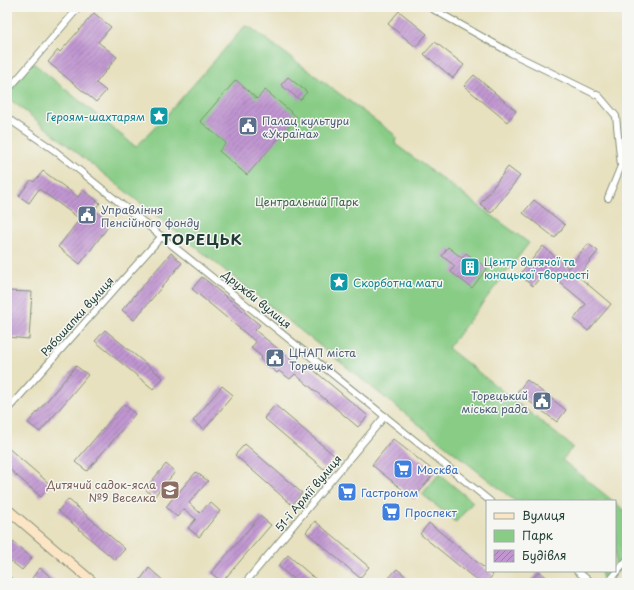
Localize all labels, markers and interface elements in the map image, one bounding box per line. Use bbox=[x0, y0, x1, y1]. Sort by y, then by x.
place icon: Героям-шахтарям bbox=[148, 105, 170, 127]
place label: Героям-шахтарям bbox=[46, 108, 145, 125]
place label: Палац культури «Україна» bbox=[262, 112, 349, 142]
public building icon: Палац культури «Україна» bbox=[237, 115, 259, 137]
park label: Центральний Парк bbox=[255, 193, 359, 210]
place label: Управління Пенсійного фонду bbox=[101, 201, 200, 231]
public building icon: Управління Пенсійного фонду bbox=[76, 204, 98, 226]
district label: ТОРЕЦЬК bbox=[161, 227, 243, 250]
place label: Центр дитячої та юнацької творчості bbox=[484, 253, 589, 283]
building icon: Центр дитячої та юнацької творчості bbox=[459, 256, 481, 278]
street label: Дружби вулиця bbox=[218, 265, 295, 332]
place icon: Скорботна мати bbox=[328, 271, 350, 293]
street label: Рябошапки вулиця bbox=[36, 272, 118, 360]
place label: Скорботна мати bbox=[353, 274, 443, 291]
place label: ЦНАП міста Торецьк bbox=[289, 344, 356, 374]
public building icon: ЦНАП міста Торецьк bbox=[264, 347, 286, 369]
place label: Торецький міська рада bbox=[461, 387, 528, 417]
public building icon: Торецький міська рада bbox=[531, 390, 553, 412]
street label: 51-ї Армії вулиця bbox=[271, 451, 345, 535]
supermarket icon: Москва bbox=[392, 458, 414, 480]
place label: Москва bbox=[417, 461, 458, 478]
place label: Дитячий садок-ясла №9 Веселка bbox=[46, 476, 156, 506]
school or university icon: Дитячий садок-ясла №9 Веселка bbox=[159, 479, 181, 501]
supermarket icon: Гастроном bbox=[336, 481, 358, 503]
place label: Гастроном bbox=[361, 484, 418, 501]
legend bbox=[486, 500, 616, 572]
supermarket icon: Проспект bbox=[380, 501, 402, 523]
place label: Проспект bbox=[405, 504, 457, 521]
text: Вулиця bbox=[522, 506, 565, 524]
text: Парк bbox=[522, 526, 554, 544]
text: Будівля bbox=[522, 546, 567, 564]

